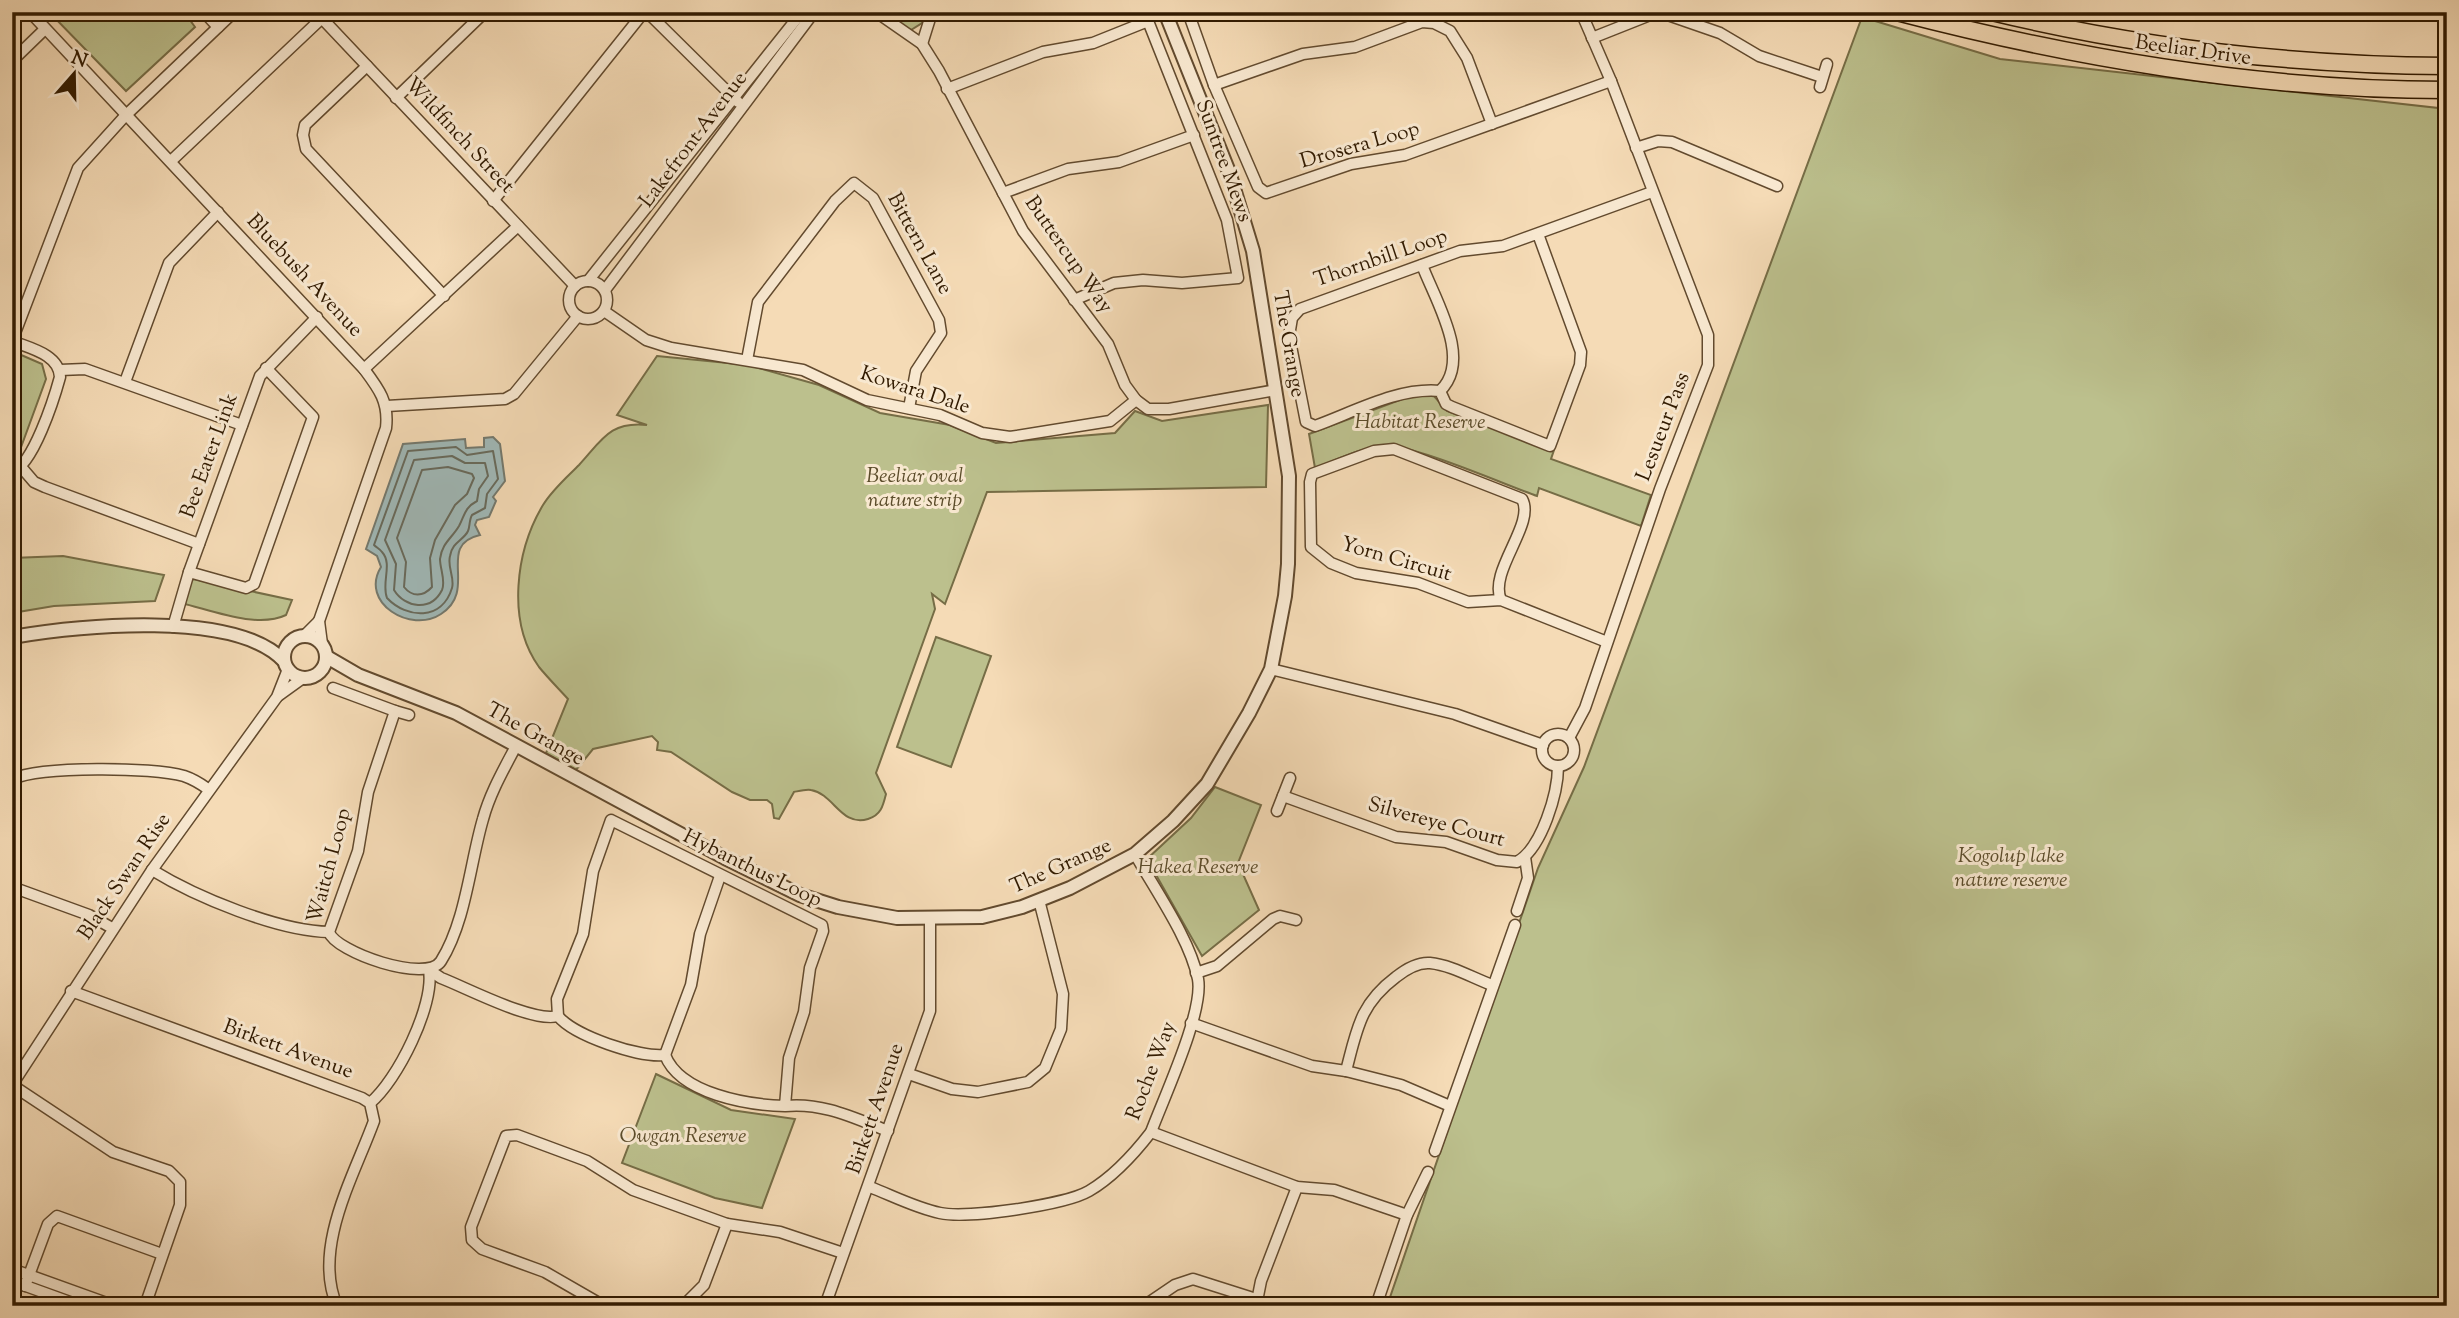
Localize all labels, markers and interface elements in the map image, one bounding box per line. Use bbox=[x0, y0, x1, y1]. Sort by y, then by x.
street label: Beeliar Drive bbox=[2133, 28, 2253, 74]
north arrow bbox=[38, 38, 108, 108]
text: N bbox=[67, 45, 91, 76]
street label: Lakefront Avenue bbox=[633, 66, 755, 214]
street label: Wildfinch Street bbox=[397, 71, 521, 201]
street label: Suntree Mews bbox=[1187, 96, 1259, 226]
street label: Drosera Loop bbox=[1297, 115, 1423, 177]
street label: Bittern Lane bbox=[879, 188, 959, 300]
street label: Buttercup Way bbox=[1016, 190, 1120, 320]
street label: Bluebush Avenue bbox=[239, 208, 369, 344]
street label: Thornbill Loop bbox=[1310, 222, 1452, 296]
street label: The Grange bbox=[1264, 288, 1312, 400]
street label: Kowara Dale bbox=[856, 359, 974, 423]
street label: Lesueur Pass bbox=[1629, 368, 1699, 486]
street label: Bee Eater Link bbox=[173, 389, 247, 523]
park label: Habitat Reserve bbox=[1355, 408, 1485, 438]
park label: Beeliar oval nature strip bbox=[866, 462, 964, 516]
street label: Yorn Circuit bbox=[1337, 530, 1455, 590]
street label: The Grange bbox=[480, 696, 590, 774]
street label: Silvereye Court bbox=[1364, 790, 1508, 856]
street label: Waitch Loop bbox=[300, 805, 360, 927]
street label: Black Swan Rise bbox=[71, 807, 179, 947]
street label: Hybanthus Loop bbox=[677, 822, 827, 916]
street label: The Grange bbox=[1006, 831, 1116, 903]
park label: Kogolup lake nature reserve bbox=[1955, 842, 2067, 896]
park label: Hakea Reserve bbox=[1137, 853, 1259, 883]
street label: Birkett Avenue bbox=[219, 1013, 357, 1087]
street label: Roche Way bbox=[1119, 1017, 1185, 1125]
street label: Birkett Avenue bbox=[840, 1040, 912, 1178]
park label: Owgan Reserve bbox=[620, 1122, 746, 1152]

